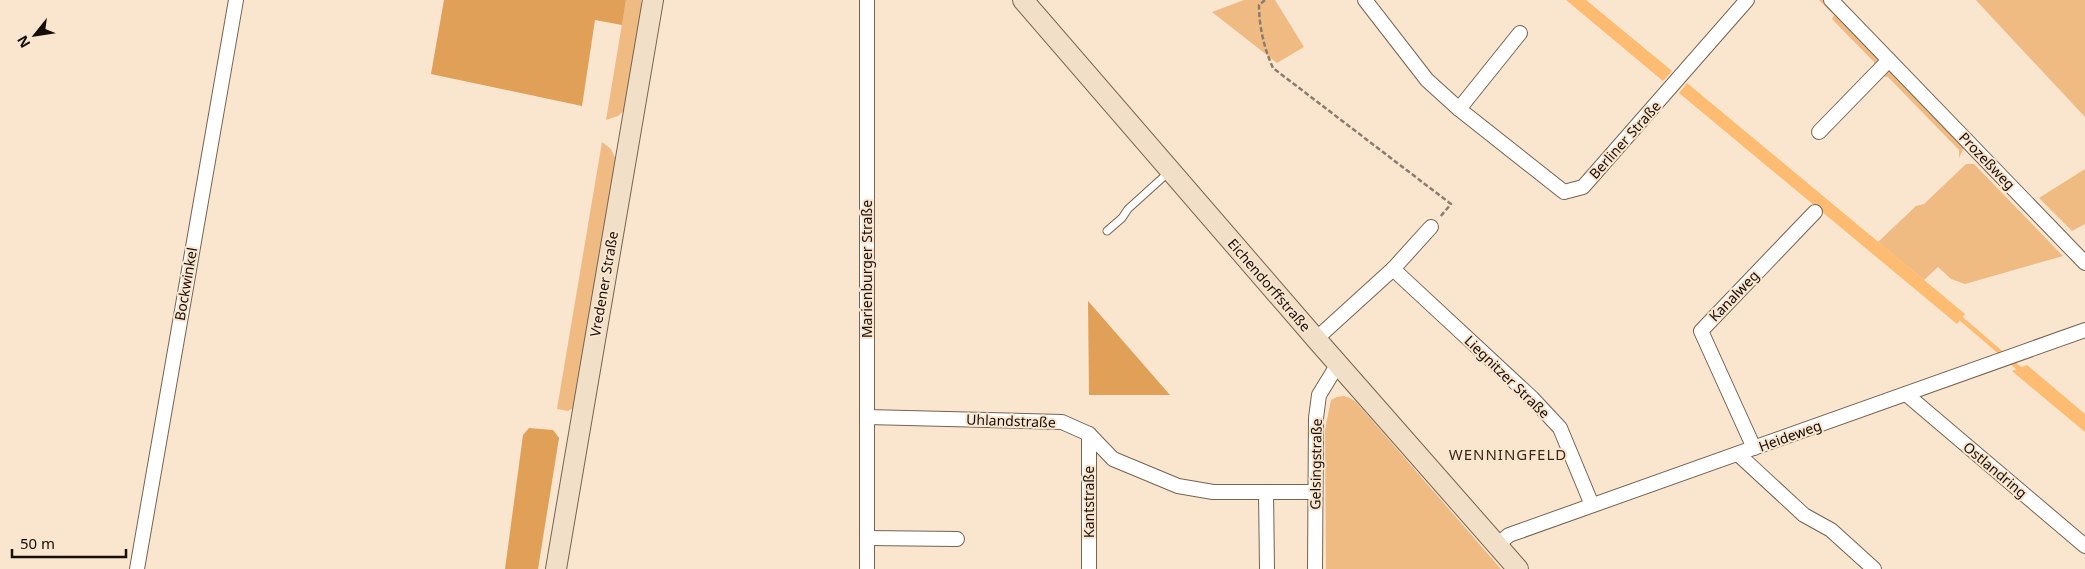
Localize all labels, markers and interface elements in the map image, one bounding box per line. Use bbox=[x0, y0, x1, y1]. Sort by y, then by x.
north arrow bbox=[10, 10, 60, 60]
text: N bbox=[12, 32, 34, 51]
street label: Berliner Straße bbox=[1585, 97, 1665, 183]
street label: Prozeßweg bbox=[1955, 128, 2020, 194]
street label: Marienburger Straße bbox=[857, 200, 876, 338]
street label: Vredener Straße bbox=[585, 229, 622, 338]
street label: Eichendorffstraße bbox=[1224, 234, 1315, 335]
street label: Bockwinkel bbox=[170, 246, 201, 322]
street label: Kanalweg bbox=[1705, 266, 1763, 325]
street label: Liegnitzer Straße bbox=[1461, 331, 1554, 422]
street label: Uhlandstraße bbox=[966, 409, 1056, 432]
street label: Heideweg bbox=[1756, 415, 1824, 456]
street label: Gelsingstraße bbox=[1305, 418, 1326, 510]
street label: Ostlandring bbox=[1959, 437, 2031, 502]
district label: WENNINGFELD bbox=[1449, 444, 1567, 464]
street label: Kantstraße bbox=[1079, 466, 1098, 538]
scale bar bbox=[12, 526, 126, 558]
text: 50 m bbox=[20, 533, 55, 553]

